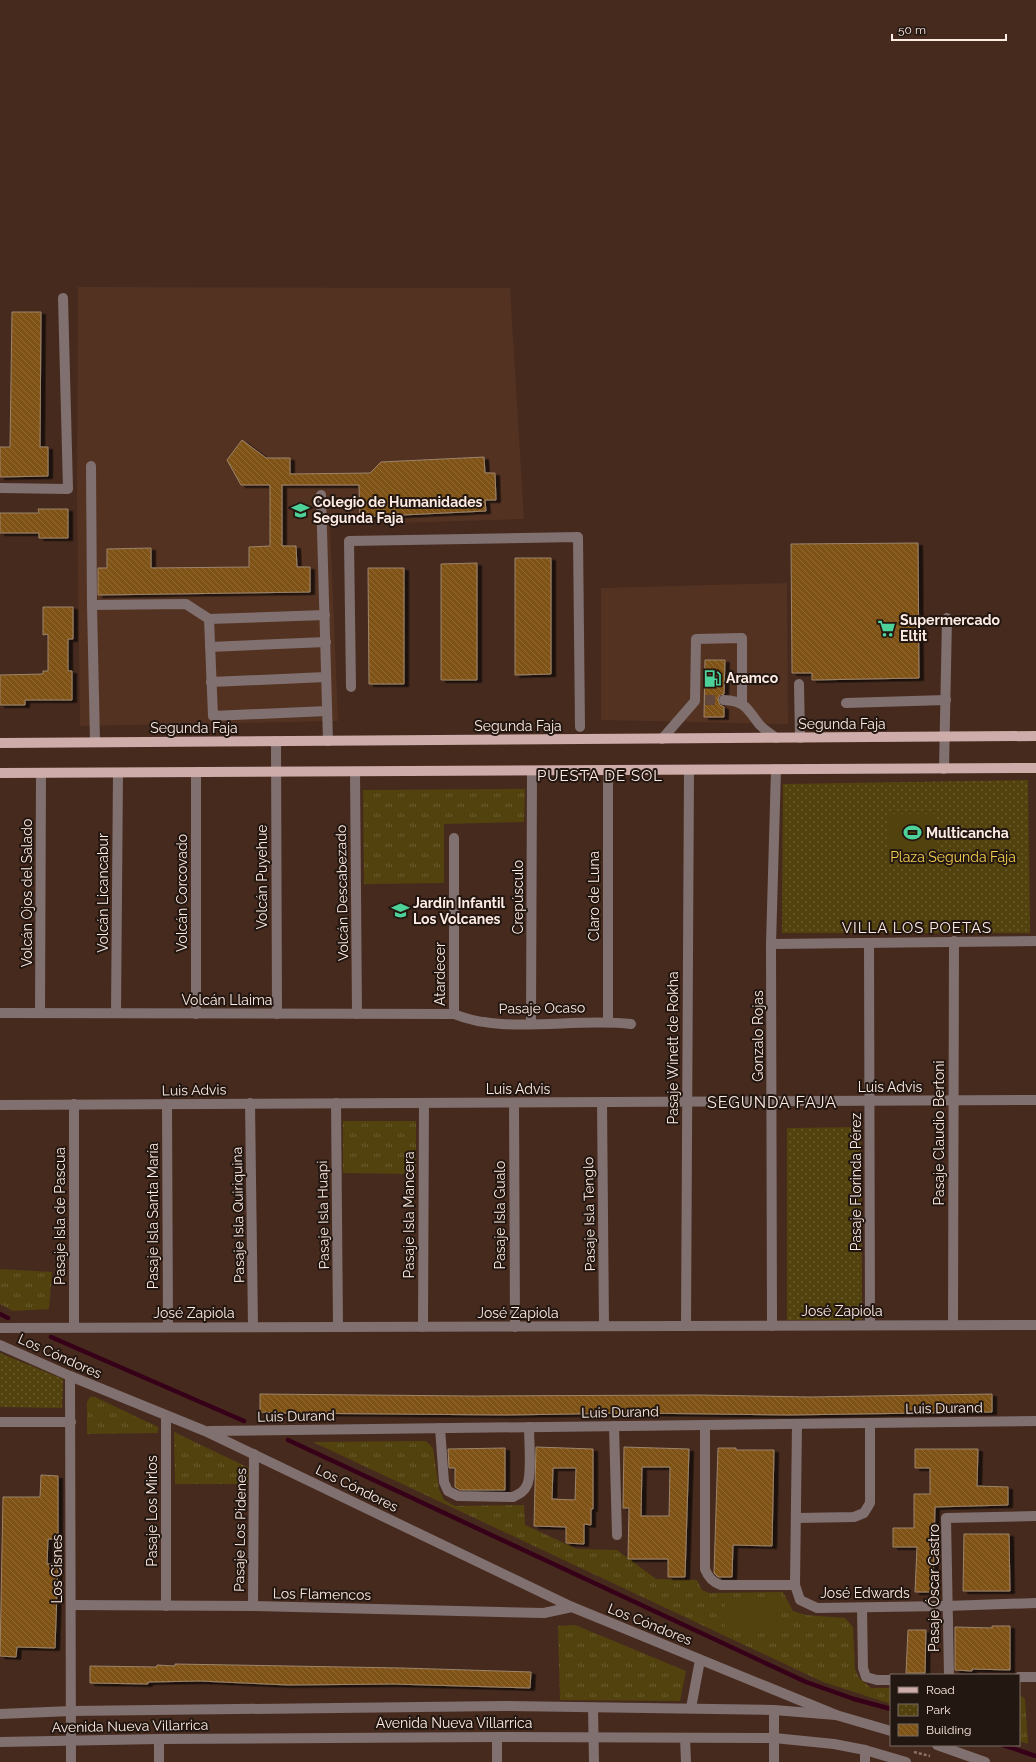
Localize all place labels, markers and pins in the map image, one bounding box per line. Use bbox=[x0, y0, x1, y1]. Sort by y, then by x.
place label: Colegio de Humanidades Segunda Faja bbox=[313, 494, 483, 526]
school or university icon: Colegio de Humanidades Segunda Faja bbox=[290, 500, 310, 520]
place label: Supermercado Eltit bbox=[900, 612, 1001, 644]
supermarket icon: Supermercado Eltit bbox=[877, 618, 897, 638]
fuel station icon: Aramco bbox=[703, 668, 723, 688]
place label: Aramco bbox=[726, 670, 779, 686]
sports icon: Multicancha bbox=[903, 823, 923, 843]
place label: Multicancha bbox=[926, 825, 1009, 841]
place label: Jardín Infantil Los Volcanes bbox=[413, 895, 505, 927]
school or university icon: Jardín Infantil Los Volcanes bbox=[390, 901, 410, 921]

